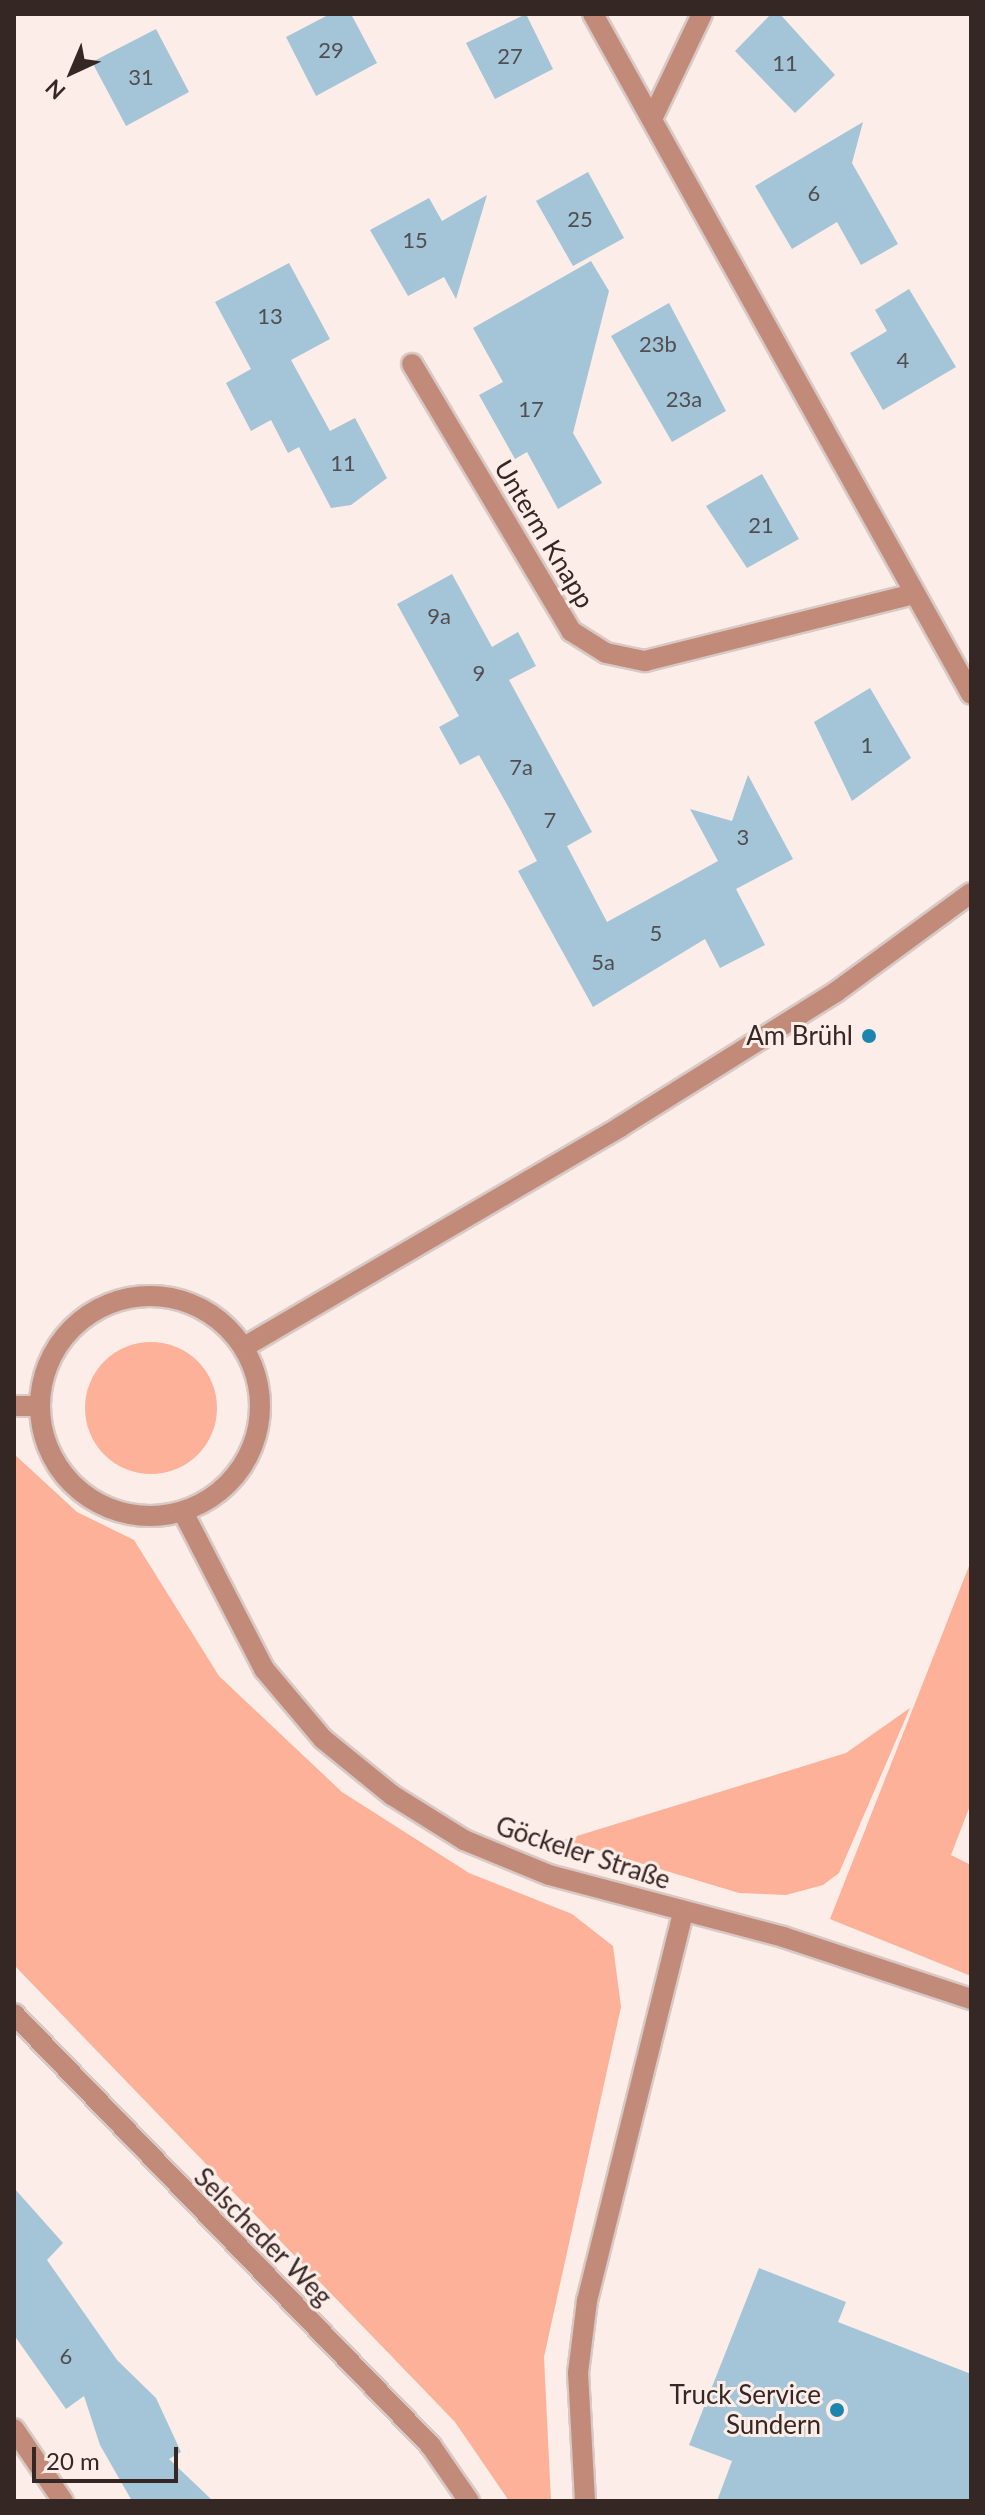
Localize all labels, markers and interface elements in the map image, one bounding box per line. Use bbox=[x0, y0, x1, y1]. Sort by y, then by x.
north arrow bbox=[32, 32, 112, 112]
house number: 29 bbox=[318, 37, 344, 63]
house number: 27 bbox=[497, 43, 523, 69]
house number: 11 bbox=[772, 50, 798, 76]
house number: 31 bbox=[128, 64, 154, 90]
text: N bbox=[40, 74, 70, 105]
house number: 6 bbox=[808, 180, 820, 206]
house number: 25 bbox=[567, 206, 593, 232]
house number: 15 bbox=[402, 227, 428, 253]
house number: 13 bbox=[257, 303, 283, 329]
house number: 23b bbox=[639, 331, 677, 357]
house number: 4 bbox=[897, 347, 909, 373]
house number: 23a bbox=[666, 386, 702, 412]
house number: 17 bbox=[518, 396, 544, 422]
house number: 11 bbox=[330, 450, 356, 476]
street label: Unterm Knapp bbox=[488, 454, 600, 614]
house number: 21 bbox=[748, 512, 774, 538]
house number: 9a bbox=[427, 603, 451, 629]
house number: 9 bbox=[473, 660, 485, 686]
house number: 1 bbox=[861, 732, 873, 758]
house number: 7a bbox=[509, 754, 533, 780]
house number: 7 bbox=[544, 807, 556, 833]
house number: 3 bbox=[737, 824, 749, 850]
house number: 5 bbox=[650, 920, 662, 946]
house number: 5a bbox=[591, 949, 615, 975]
place label: Am Brühl bbox=[746, 1020, 853, 1052]
marker: Am Brühl bbox=[860, 1027, 878, 1045]
street label: Göckeler Straße bbox=[492, 1810, 674, 1896]
street label: Selscheder Weg bbox=[187, 2161, 339, 2313]
house number: 6 bbox=[60, 2343, 72, 2369]
place label: Truck Service Sundern bbox=[669, 2379, 821, 2440]
marker: Truck Service Sundern bbox=[828, 2401, 846, 2419]
scale bar bbox=[36, 2431, 182, 2481]
text: 20 m bbox=[46, 2446, 100, 2475]

